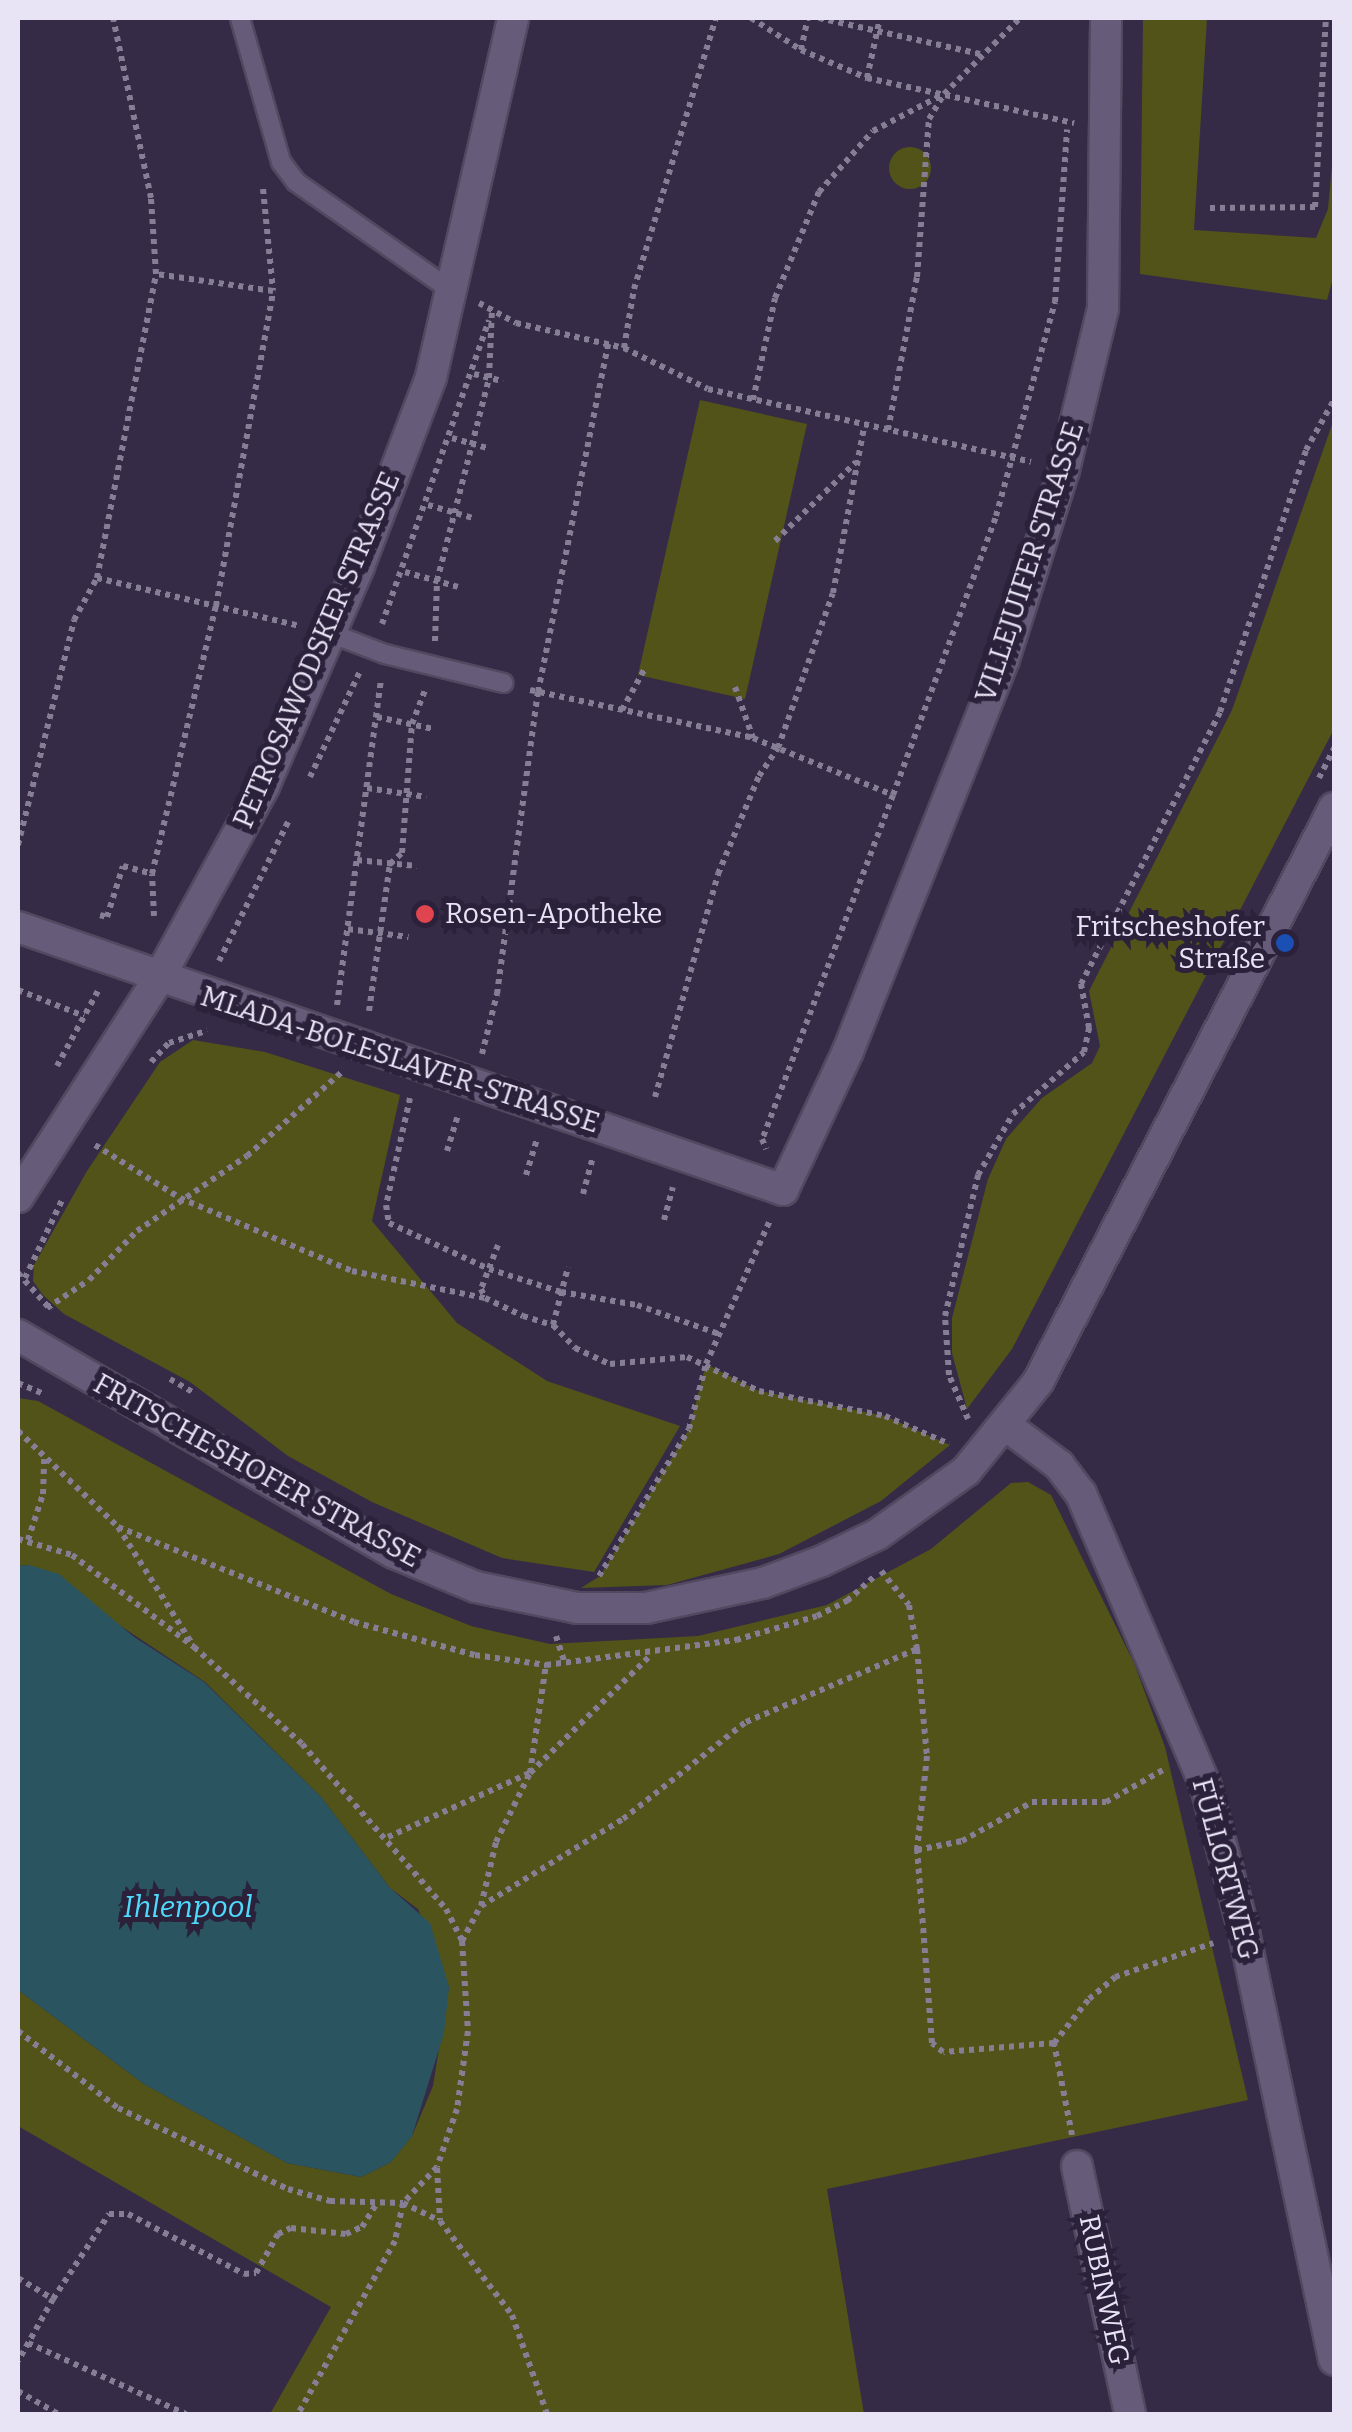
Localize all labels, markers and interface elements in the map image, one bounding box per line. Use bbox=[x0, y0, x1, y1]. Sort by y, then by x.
street label: VILLEJUIFER STRASSE bbox=[969, 418, 1091, 706]
street label: PETROSAWODSKER STRASSE bbox=[227, 467, 407, 833]
place label: Rosen-Apotheke bbox=[445, 897, 662, 931]
marker: Rosen-Apotheke bbox=[414, 903, 436, 925]
place label: Fritscheshofer Straße bbox=[1075, 910, 1265, 976]
marker: Fritscheshofer Straße bbox=[1274, 932, 1296, 954]
street label: MLADA-BOLESLAVER-STRASSE bbox=[196, 980, 604, 1140]
street label: FRITSCHESHOFER STRASSE bbox=[88, 1367, 426, 1575]
street label: FÜLLORTWEG bbox=[1185, 1775, 1265, 1963]
water label: Ihlenpool bbox=[123, 1889, 253, 1925]
street label: RUBINWEG bbox=[1072, 2212, 1136, 2368]

